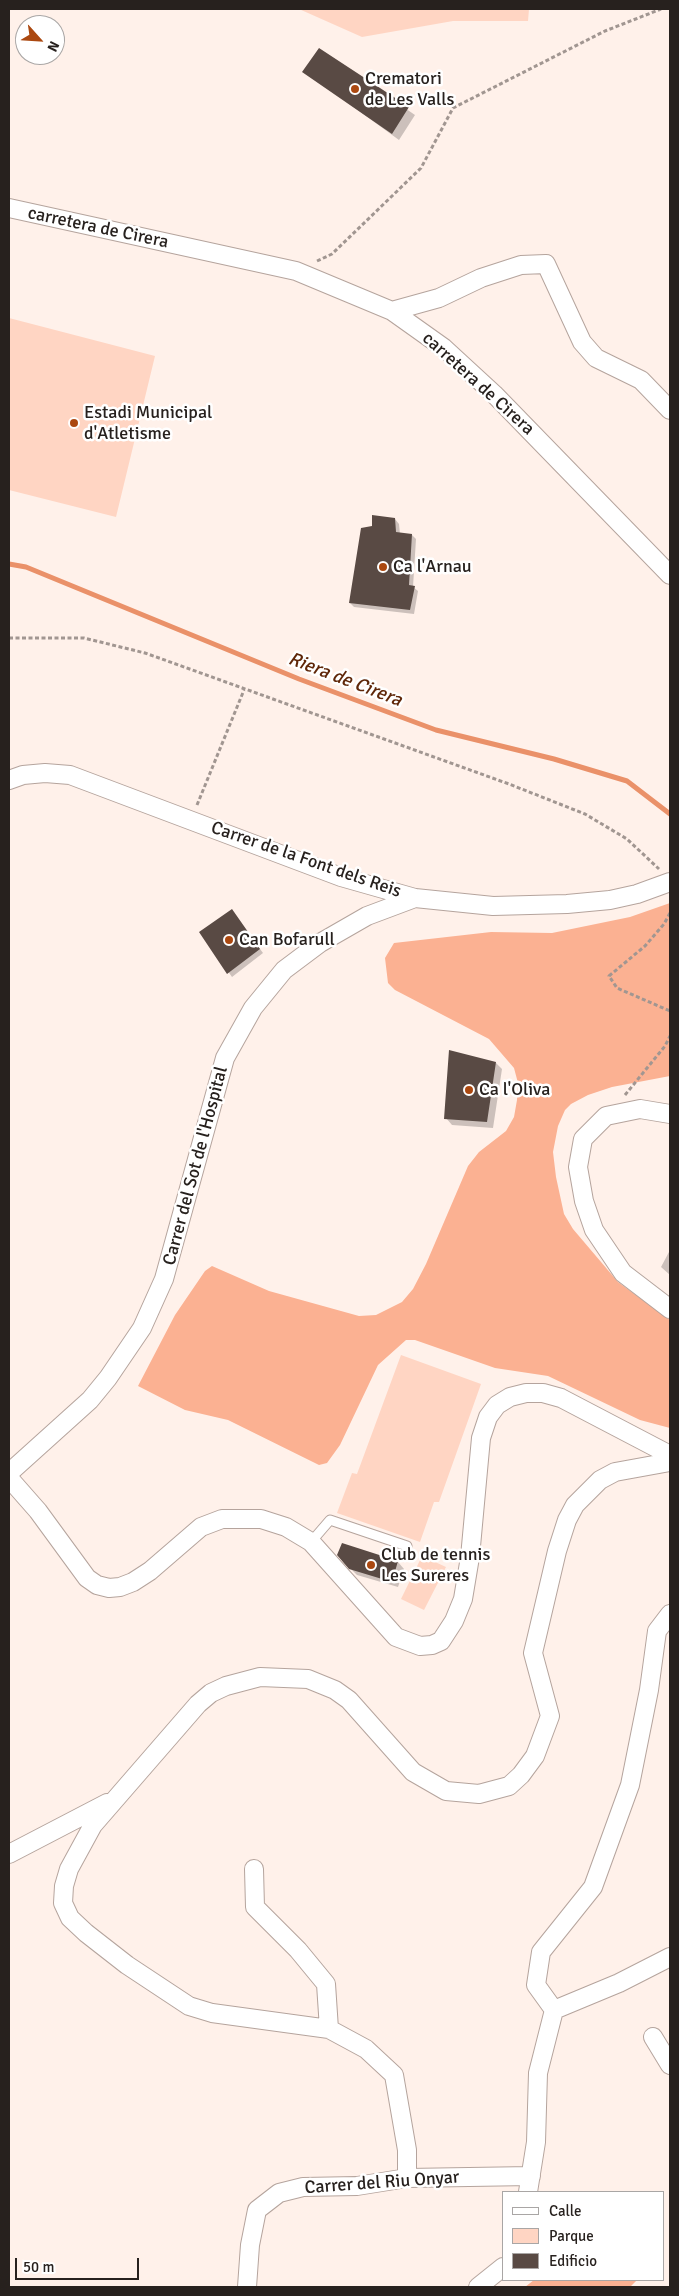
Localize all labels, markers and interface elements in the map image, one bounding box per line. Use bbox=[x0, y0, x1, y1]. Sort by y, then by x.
north arrow bbox=[15, 15, 65, 65]
text: N bbox=[43, 38, 63, 54]
place label: Crematori de Les Valls bbox=[365, 68, 454, 110]
marker: Crematori de Les Valls bbox=[349, 83, 361, 95]
street label: carretera de Cirera bbox=[26, 203, 170, 253]
street label: carretera de Cirera bbox=[417, 328, 539, 440]
place label: Estadi Municipal d'Atletisme bbox=[84, 402, 212, 444]
marker: Estadi Municipal d'Atletisme bbox=[68, 417, 80, 429]
place label: Ca l'Arnau bbox=[393, 556, 472, 578]
marker: Ca l'Arnau bbox=[377, 561, 389, 573]
water label: Riera de Cirera bbox=[285, 648, 405, 712]
street label: Carrer de la Font dels Reis bbox=[208, 817, 404, 903]
place label: Can Bofarull bbox=[239, 929, 335, 951]
marker: Can Bofarull bbox=[223, 934, 235, 946]
street label: Carrer del Sot de l'Hospital bbox=[159, 1064, 233, 1268]
place label: Ca l'Oliva bbox=[479, 1079, 550, 1101]
marker: Ca l'Oliva bbox=[463, 1084, 475, 1096]
place label: Club de tennis Les Sureres bbox=[381, 1544, 490, 1586]
marker: Club de tennis Les Sureres bbox=[365, 1559, 377, 1571]
street label: Carrer del Riu Onyar bbox=[304, 2167, 460, 2199]
legend bbox=[502, 2191, 664, 2281]
text: Calle bbox=[549, 2202, 582, 2220]
text: Parque bbox=[549, 2227, 594, 2245]
scale bar bbox=[18, 2248, 141, 2280]
text: Edificio bbox=[549, 2252, 597, 2270]
text: 50 m bbox=[23, 2258, 54, 2276]

